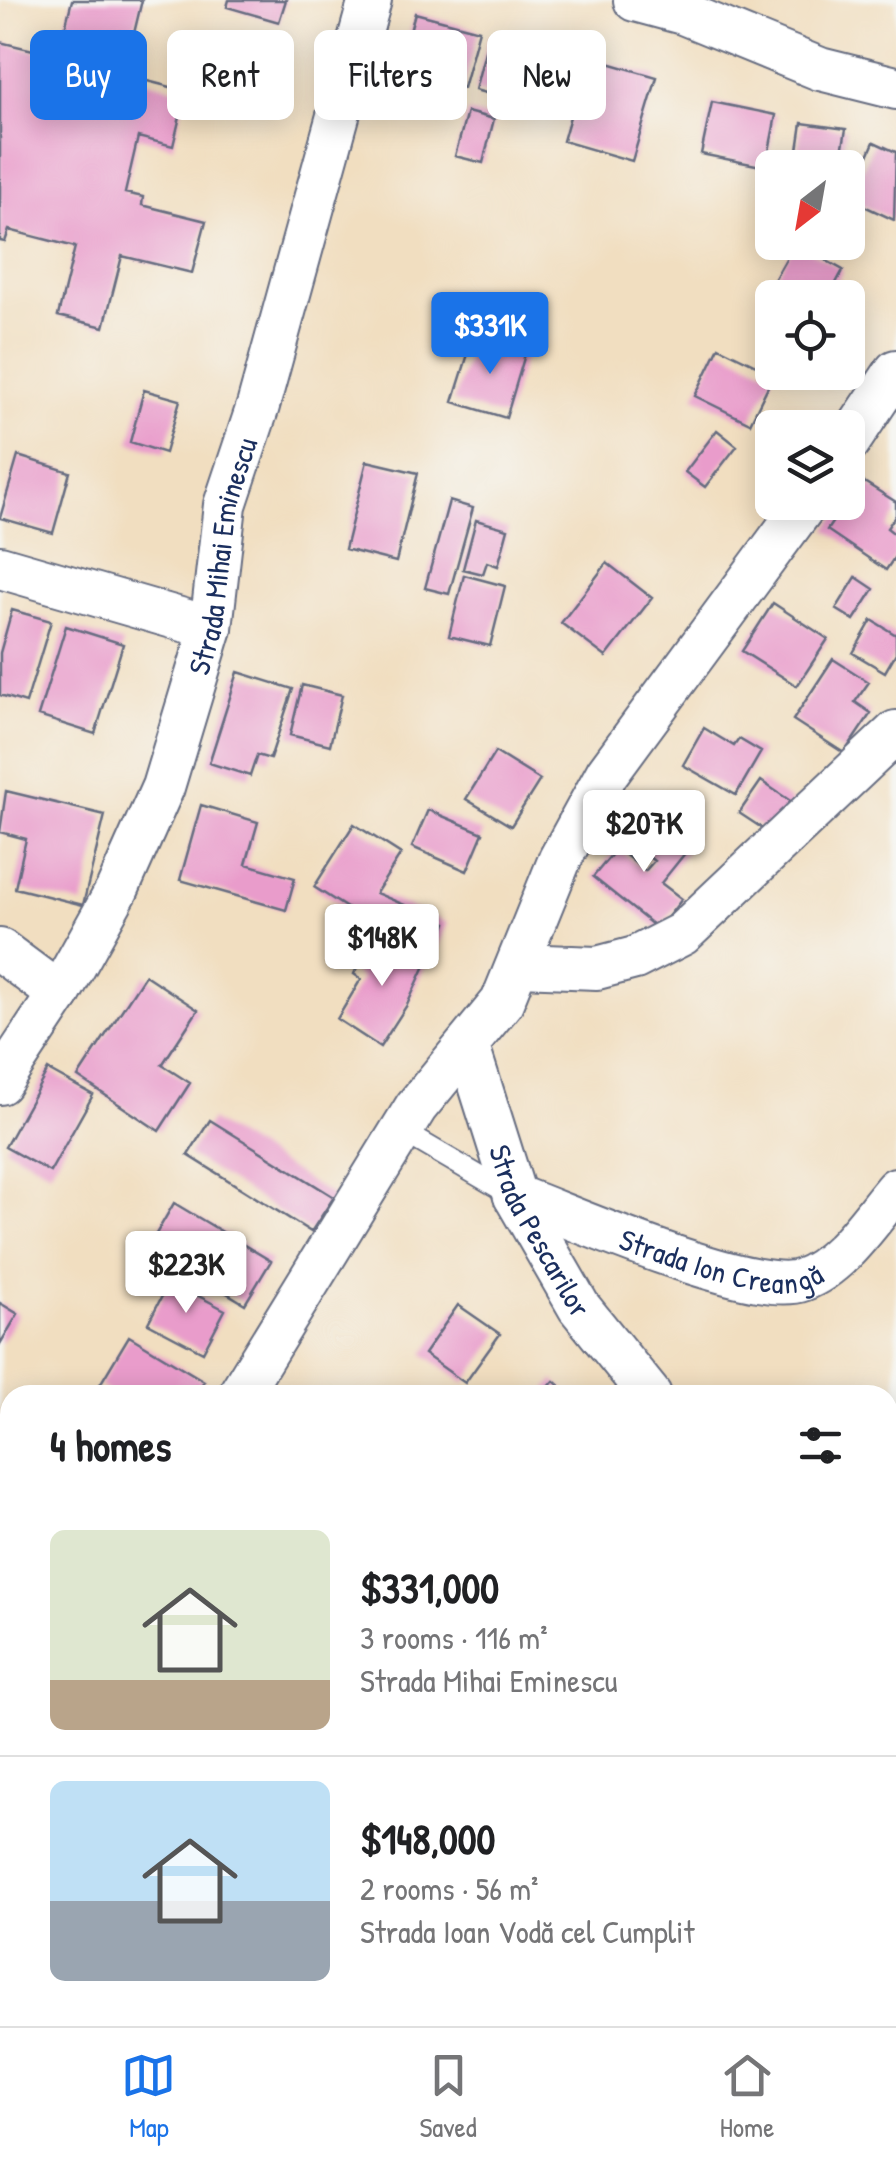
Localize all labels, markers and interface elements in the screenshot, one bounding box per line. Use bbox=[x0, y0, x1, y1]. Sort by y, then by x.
chip: Buy bbox=[30, 30, 147, 120]
chip: Rent bbox=[167, 30, 294, 120]
chip: Filters bbox=[314, 30, 467, 120]
chip: New bbox=[487, 30, 606, 120]
north arrow bbox=[755, 150, 865, 260]
map controls bbox=[755, 150, 865, 520]
button: locate bbox=[755, 280, 865, 390]
pin: $331K bbox=[420, 292, 560, 377]
text: $331K bbox=[453, 303, 527, 346]
button: layers bbox=[755, 410, 865, 520]
street label: Strada Mihai Eminescu bbox=[178, 432, 266, 679]
pin: $207K bbox=[574, 790, 714, 875]
text: $207K bbox=[605, 801, 683, 844]
pin: $148K bbox=[312, 904, 452, 989]
text: $148K bbox=[347, 915, 417, 958]
street label: Strada Pescarilor bbox=[480, 1140, 600, 1326]
street label: Strada Ion Creangă bbox=[614, 1219, 830, 1303]
pin: $223K bbox=[116, 1231, 256, 1316]
text: $223K bbox=[147, 1242, 225, 1285]
text: 4 homes bbox=[50, 1417, 171, 1474]
icon: filters bbox=[793, 1418, 848, 1473]
text: $331,000 bbox=[360, 1559, 499, 1616]
icon: home bbox=[130, 1570, 250, 1690]
text: 3 rooms · 116 m² bbox=[360, 1616, 548, 1659]
text: Strada Mihai Eminescu bbox=[360, 1659, 617, 1702]
text: $148,000 bbox=[360, 1810, 495, 1867]
icon: home bbox=[130, 1821, 250, 1941]
text: 2 rooms · 56 m² bbox=[360, 1867, 538, 1910]
text: Strada Ioan Vodă cel Cumplit bbox=[360, 1910, 695, 1953]
tab: Map bbox=[121, 2048, 176, 2146]
tab: Saved bbox=[419, 2048, 477, 2146]
tab: Home bbox=[720, 2048, 775, 2146]

